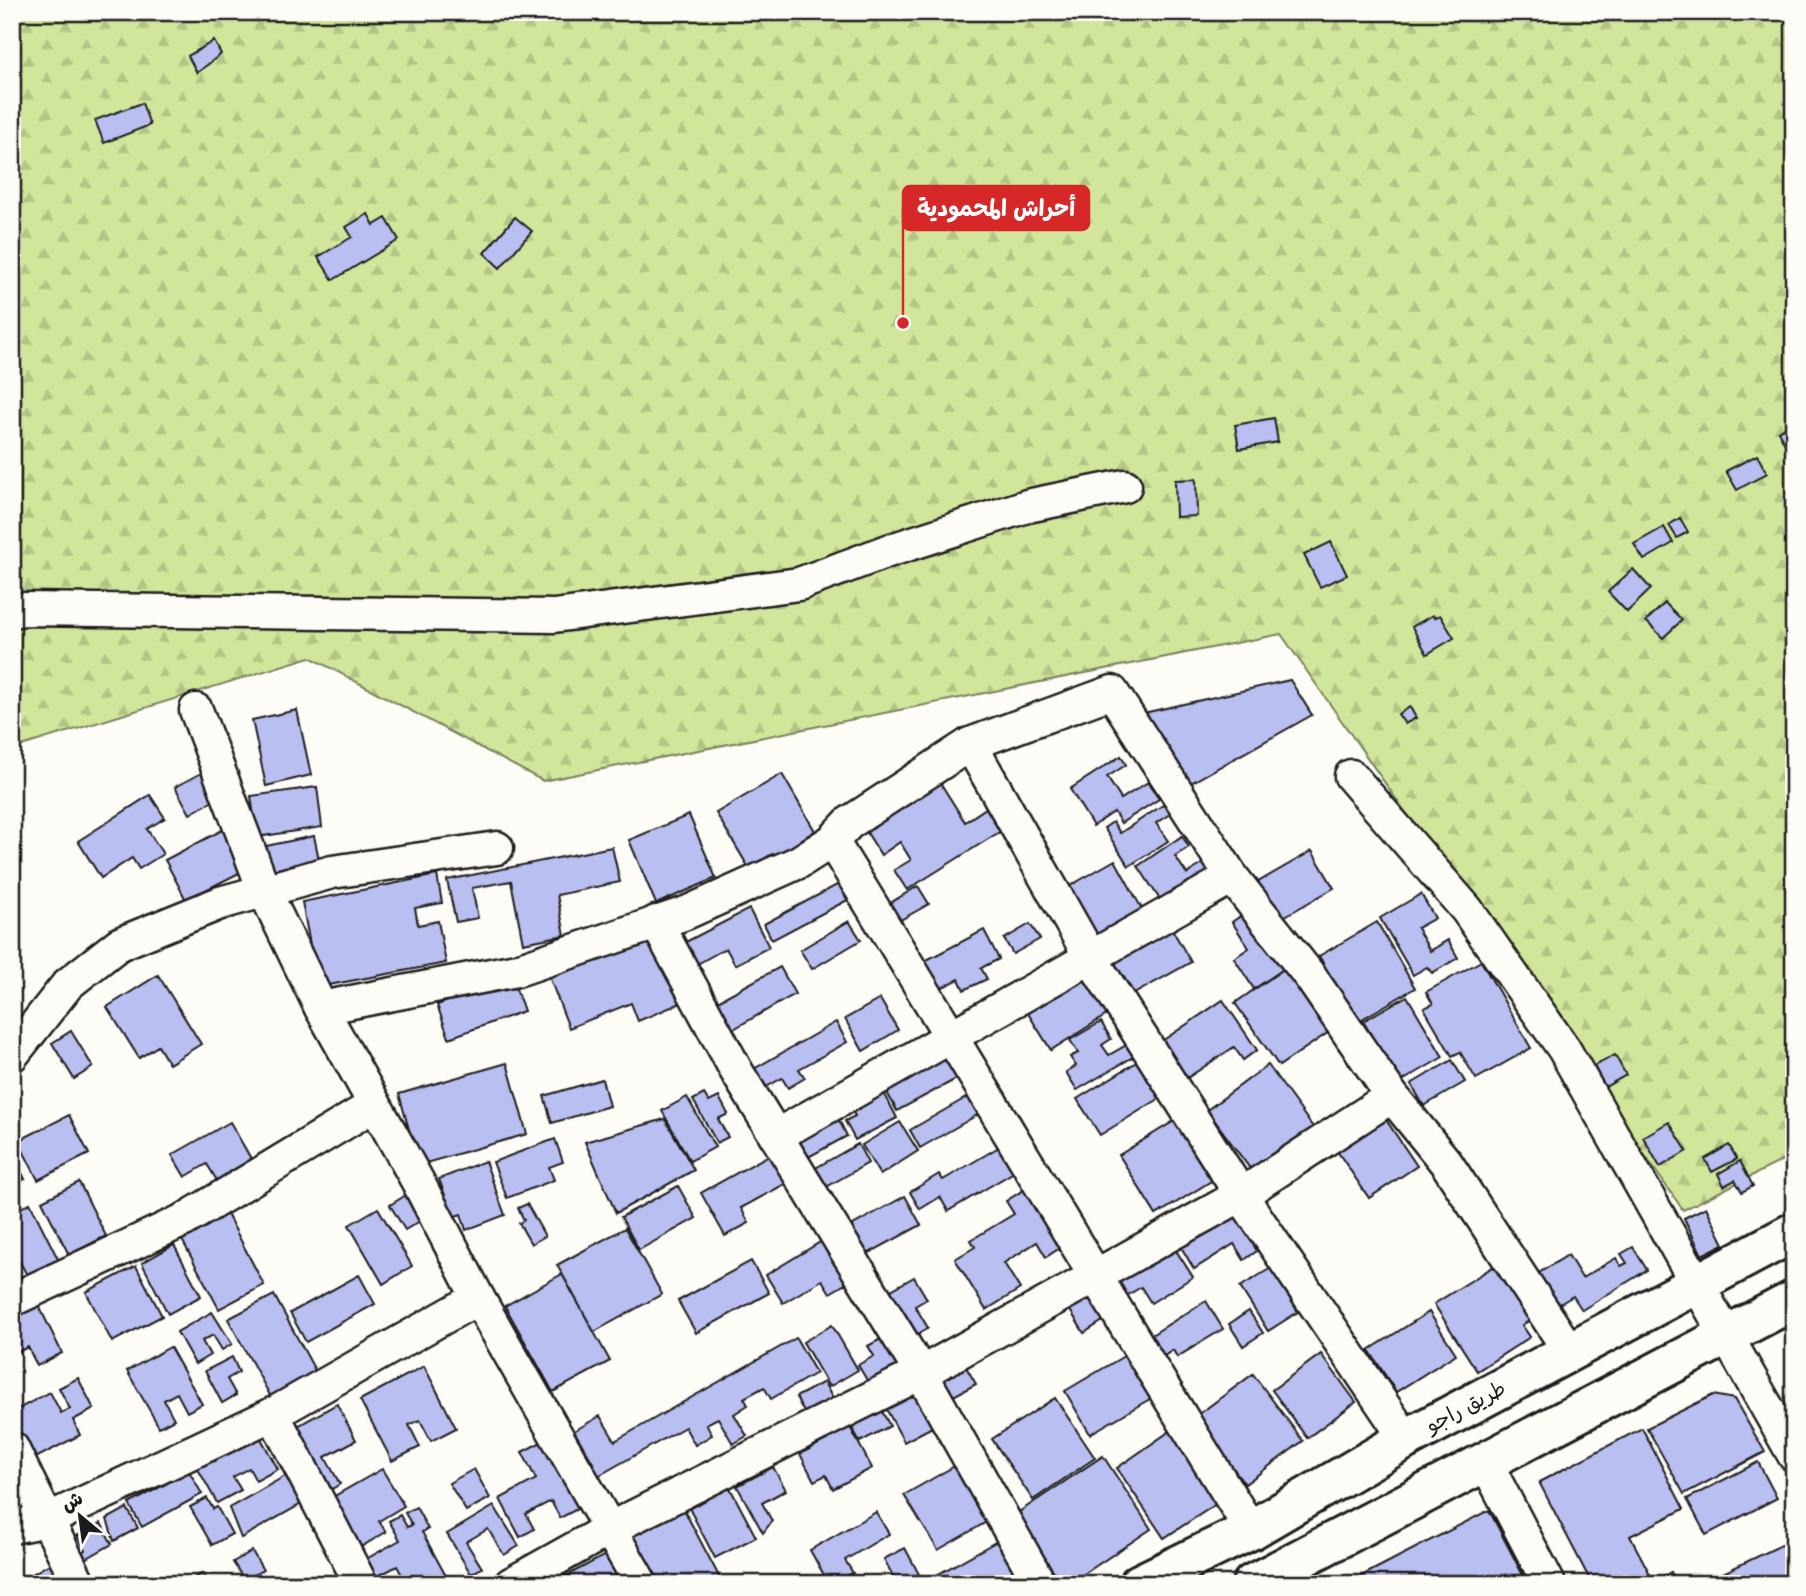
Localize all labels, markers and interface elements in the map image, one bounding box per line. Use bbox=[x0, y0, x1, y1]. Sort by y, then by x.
callout: أحراش المحمودية bbox=[903, 186, 1089, 230]
text: أحراش المحمودية bbox=[917, 194, 1076, 223]
street label: طريق راجو bbox=[1420, 1376, 1510, 1439]
north arrow bbox=[46, 1480, 116, 1550]
text: ش bbox=[58, 1487, 87, 1518]

